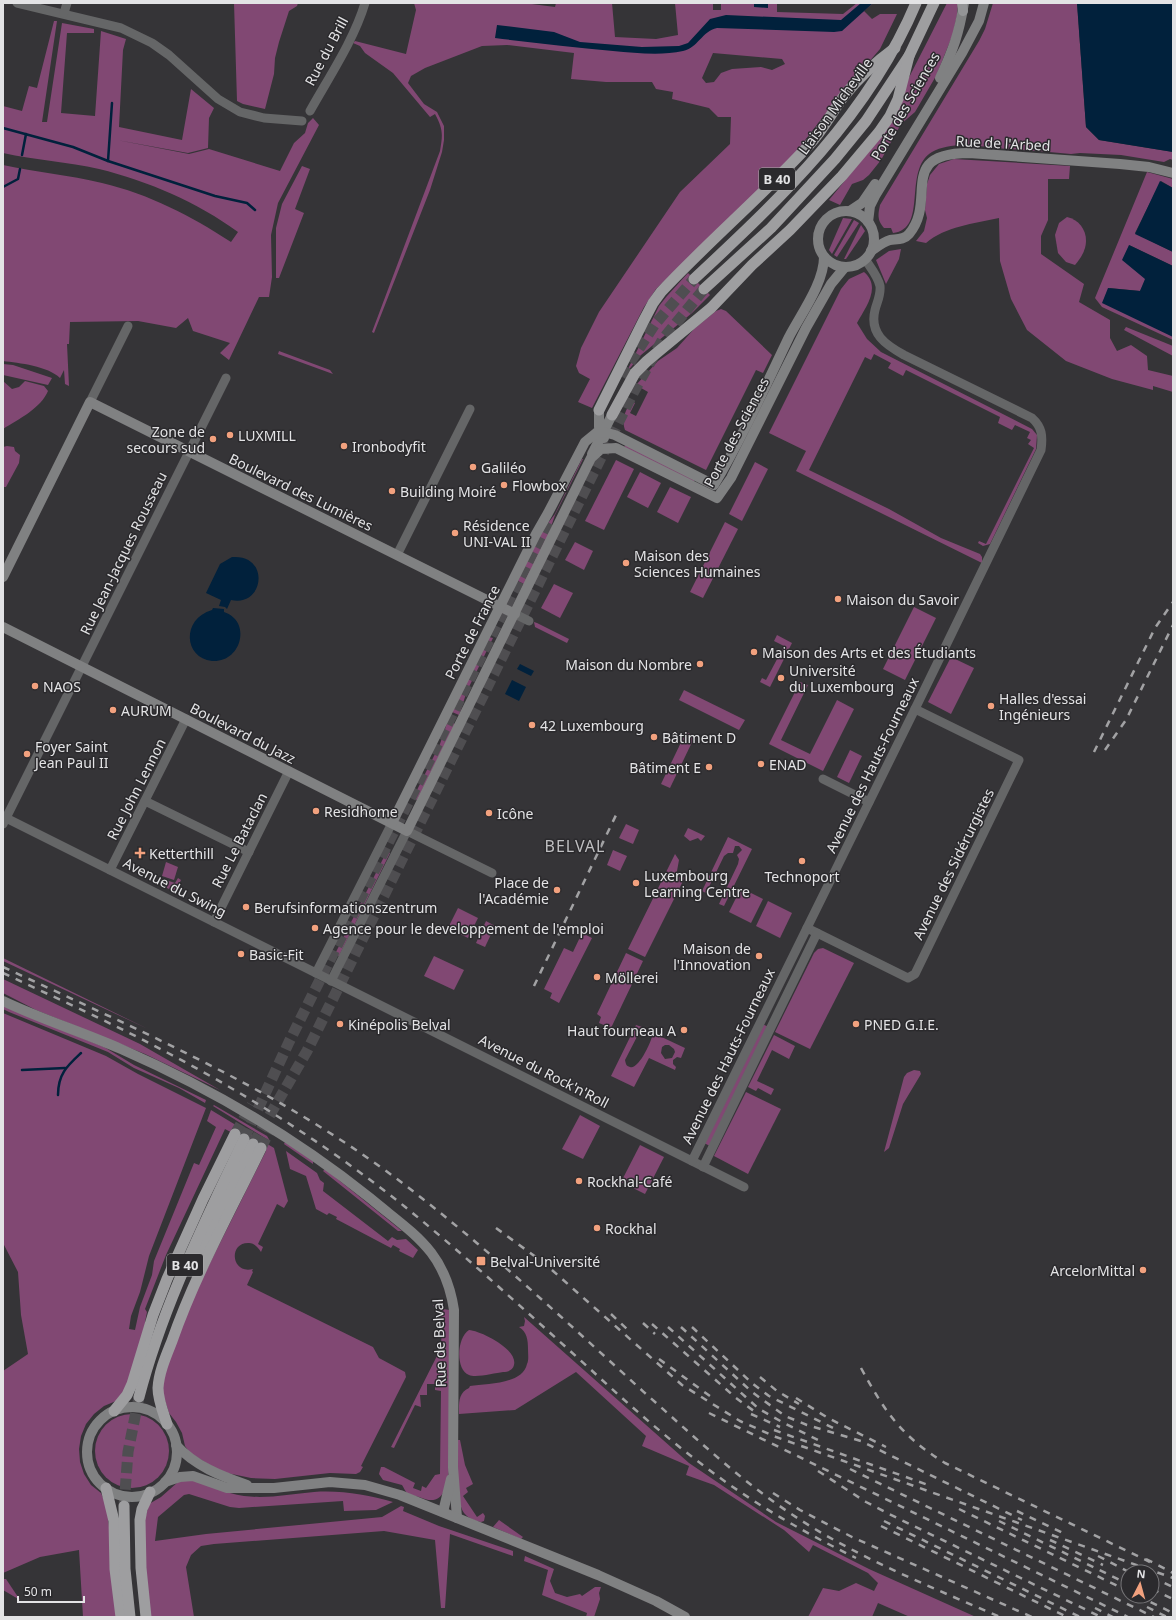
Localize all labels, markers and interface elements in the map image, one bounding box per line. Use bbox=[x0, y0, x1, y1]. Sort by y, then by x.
street label: Rue du Brill bbox=[300, 13, 352, 89]
street label: Porte des Sciences bbox=[866, 48, 944, 164]
street label: Liaison Micheville bbox=[794, 54, 877, 158]
street label: Rue de l'Arbed bbox=[955, 131, 1051, 155]
road number: B 40 bbox=[759, 168, 795, 190]
street label: Porte des Sciences bbox=[699, 373, 773, 490]
place label: Zone de secours sud bbox=[126, 422, 205, 457]
place label: LUXMILL bbox=[238, 426, 296, 445]
marker: LUXMILL bbox=[225, 430, 235, 440]
marker: Zone de secours sud bbox=[208, 434, 218, 444]
place label: Ironbodyfit bbox=[352, 437, 426, 456]
marker: Ironbodyfit bbox=[339, 441, 349, 451]
street label: Boulevard des Lumières bbox=[226, 449, 376, 535]
place label: Galiléo bbox=[481, 458, 526, 477]
marker: Galiléo bbox=[468, 462, 478, 472]
street label: Rue Jean-Jacques Rousseau bbox=[75, 468, 171, 638]
place label: Flowbox bbox=[512, 476, 567, 495]
marker: Flowbox bbox=[499, 480, 509, 490]
place label: Building Moiré bbox=[400, 482, 496, 501]
marker: Building Moiré bbox=[387, 486, 397, 496]
place label: Résidence UNI-VAL II bbox=[463, 516, 531, 551]
marker: Résidence UNI-VAL II bbox=[450, 528, 460, 538]
place label: Maison des Sciences Humaines bbox=[634, 546, 761, 581]
marker: Maison des Sciences Humaines bbox=[621, 558, 631, 568]
street label: Porte de France bbox=[440, 582, 504, 682]
place label: Maison du Savoir bbox=[846, 590, 959, 609]
marker: Maison du Savoir bbox=[833, 594, 843, 604]
place label: Maison des Arts et des Étudiants bbox=[762, 643, 976, 662]
marker: Maison des Arts et des Étudiants bbox=[749, 647, 759, 657]
place label: Maison du Nombre bbox=[565, 655, 692, 674]
marker: Maison du Nombre bbox=[695, 659, 705, 669]
place label: Université du Luxembourg bbox=[789, 661, 894, 696]
marker: Université du Luxembourg bbox=[776, 673, 786, 683]
street label: Avenue des Hauts-Fourneaux bbox=[821, 673, 923, 856]
place label: NAOS bbox=[43, 677, 81, 696]
marker: NAOS bbox=[30, 681, 40, 691]
place label: Halles d'essai Ingénieurs bbox=[999, 689, 1086, 724]
street label: Boulevard du Jazz bbox=[187, 698, 299, 768]
place label: AURUM bbox=[121, 701, 172, 720]
marker: Halles d'essai Ingénieurs bbox=[986, 701, 996, 711]
marker: AURUM bbox=[108, 705, 118, 715]
place label: 42 Luxembourg bbox=[540, 716, 644, 735]
marker: 42 Luxembourg bbox=[527, 720, 537, 730]
place label: Bâtiment D bbox=[662, 728, 736, 747]
marker: Bâtiment D bbox=[649, 732, 659, 742]
street label: Rue John Lennon bbox=[102, 735, 170, 843]
place label: Foyer Saint Jean Paul II bbox=[33, 737, 109, 772]
marker: Foyer Saint Jean Paul II bbox=[22, 749, 32, 759]
place label: ENAD bbox=[769, 755, 807, 774]
place label: Bâtiment E bbox=[629, 758, 701, 777]
marker: ENAD bbox=[756, 759, 766, 769]
marker: Bâtiment E bbox=[704, 762, 714, 772]
street label: Avenue des Sidérurgistes bbox=[908, 785, 998, 943]
street label: Rue Le Bataclan bbox=[207, 789, 271, 891]
place label: Residhome bbox=[324, 802, 398, 821]
place label: Icône bbox=[497, 804, 534, 823]
marker: Residhome bbox=[311, 806, 321, 816]
marker: Icône bbox=[484, 808, 494, 818]
district label: BELVAL bbox=[545, 835, 605, 857]
place label: Ketterthill bbox=[149, 844, 214, 863]
marker: Ketterthill bbox=[134, 847, 146, 859]
street label: Avenue du Swing bbox=[120, 853, 230, 921]
marker: Technoport bbox=[797, 856, 807, 866]
place label: Luxembourg Learning Centre bbox=[644, 866, 750, 901]
place label: Technoport bbox=[764, 867, 840, 886]
place label: Place de l'Académie bbox=[479, 873, 549, 908]
marker: Luxembourg Learning Centre bbox=[631, 878, 641, 888]
marker: Place de l'Académie bbox=[552, 885, 562, 895]
place label: Berufsinformationszentrum bbox=[254, 898, 437, 917]
marker: Berufsinformationszentrum bbox=[241, 902, 251, 912]
place label: Agence pour le developpement de l'emploi bbox=[323, 919, 604, 938]
marker: Agence pour le developpement de l'emploi bbox=[310, 923, 320, 933]
place label: Maison de l'Innovation bbox=[673, 939, 751, 974]
place label: Basic-Fit bbox=[249, 945, 303, 964]
marker: Basic-Fit bbox=[236, 949, 246, 959]
marker: Maison de l'Innovation bbox=[754, 951, 764, 961]
street label: Avenue des Hauts-Fourneaux bbox=[677, 964, 779, 1147]
place label: Möllerei bbox=[605, 968, 658, 987]
marker: Möllerei bbox=[592, 972, 602, 982]
place label: Kinépolis Belval bbox=[348, 1015, 451, 1034]
place label: PNED G.I.E. bbox=[864, 1015, 939, 1034]
marker: Kinépolis Belval bbox=[335, 1019, 345, 1029]
marker: PNED G.I.E. bbox=[851, 1019, 861, 1029]
place label: Haut fourneau A bbox=[567, 1021, 676, 1040]
marker: Haut fourneau A bbox=[679, 1025, 689, 1035]
street label: Avenue du Rock'n'Roll bbox=[476, 1030, 612, 1112]
place label: Rockhal-Café bbox=[587, 1172, 673, 1191]
marker: Rockhal-Café bbox=[574, 1176, 584, 1186]
place label: Rockhal bbox=[605, 1219, 657, 1238]
marker: Rockhal bbox=[592, 1223, 602, 1233]
place label: Belval-Université bbox=[490, 1252, 600, 1271]
road number: B 40 bbox=[167, 1254, 203, 1276]
marker: Belval-Université bbox=[475, 1255, 487, 1267]
place label: ArcelorMittal bbox=[1050, 1261, 1135, 1280]
marker: ArcelorMittal bbox=[1138, 1265, 1148, 1275]
street label: Rue de Belval bbox=[428, 1299, 450, 1387]
north arrow bbox=[1120, 1564, 1160, 1604]
text: N bbox=[1136, 1566, 1146, 1581]
scale bar bbox=[18, 1578, 84, 1604]
text: 50 m bbox=[24, 1583, 52, 1600]

